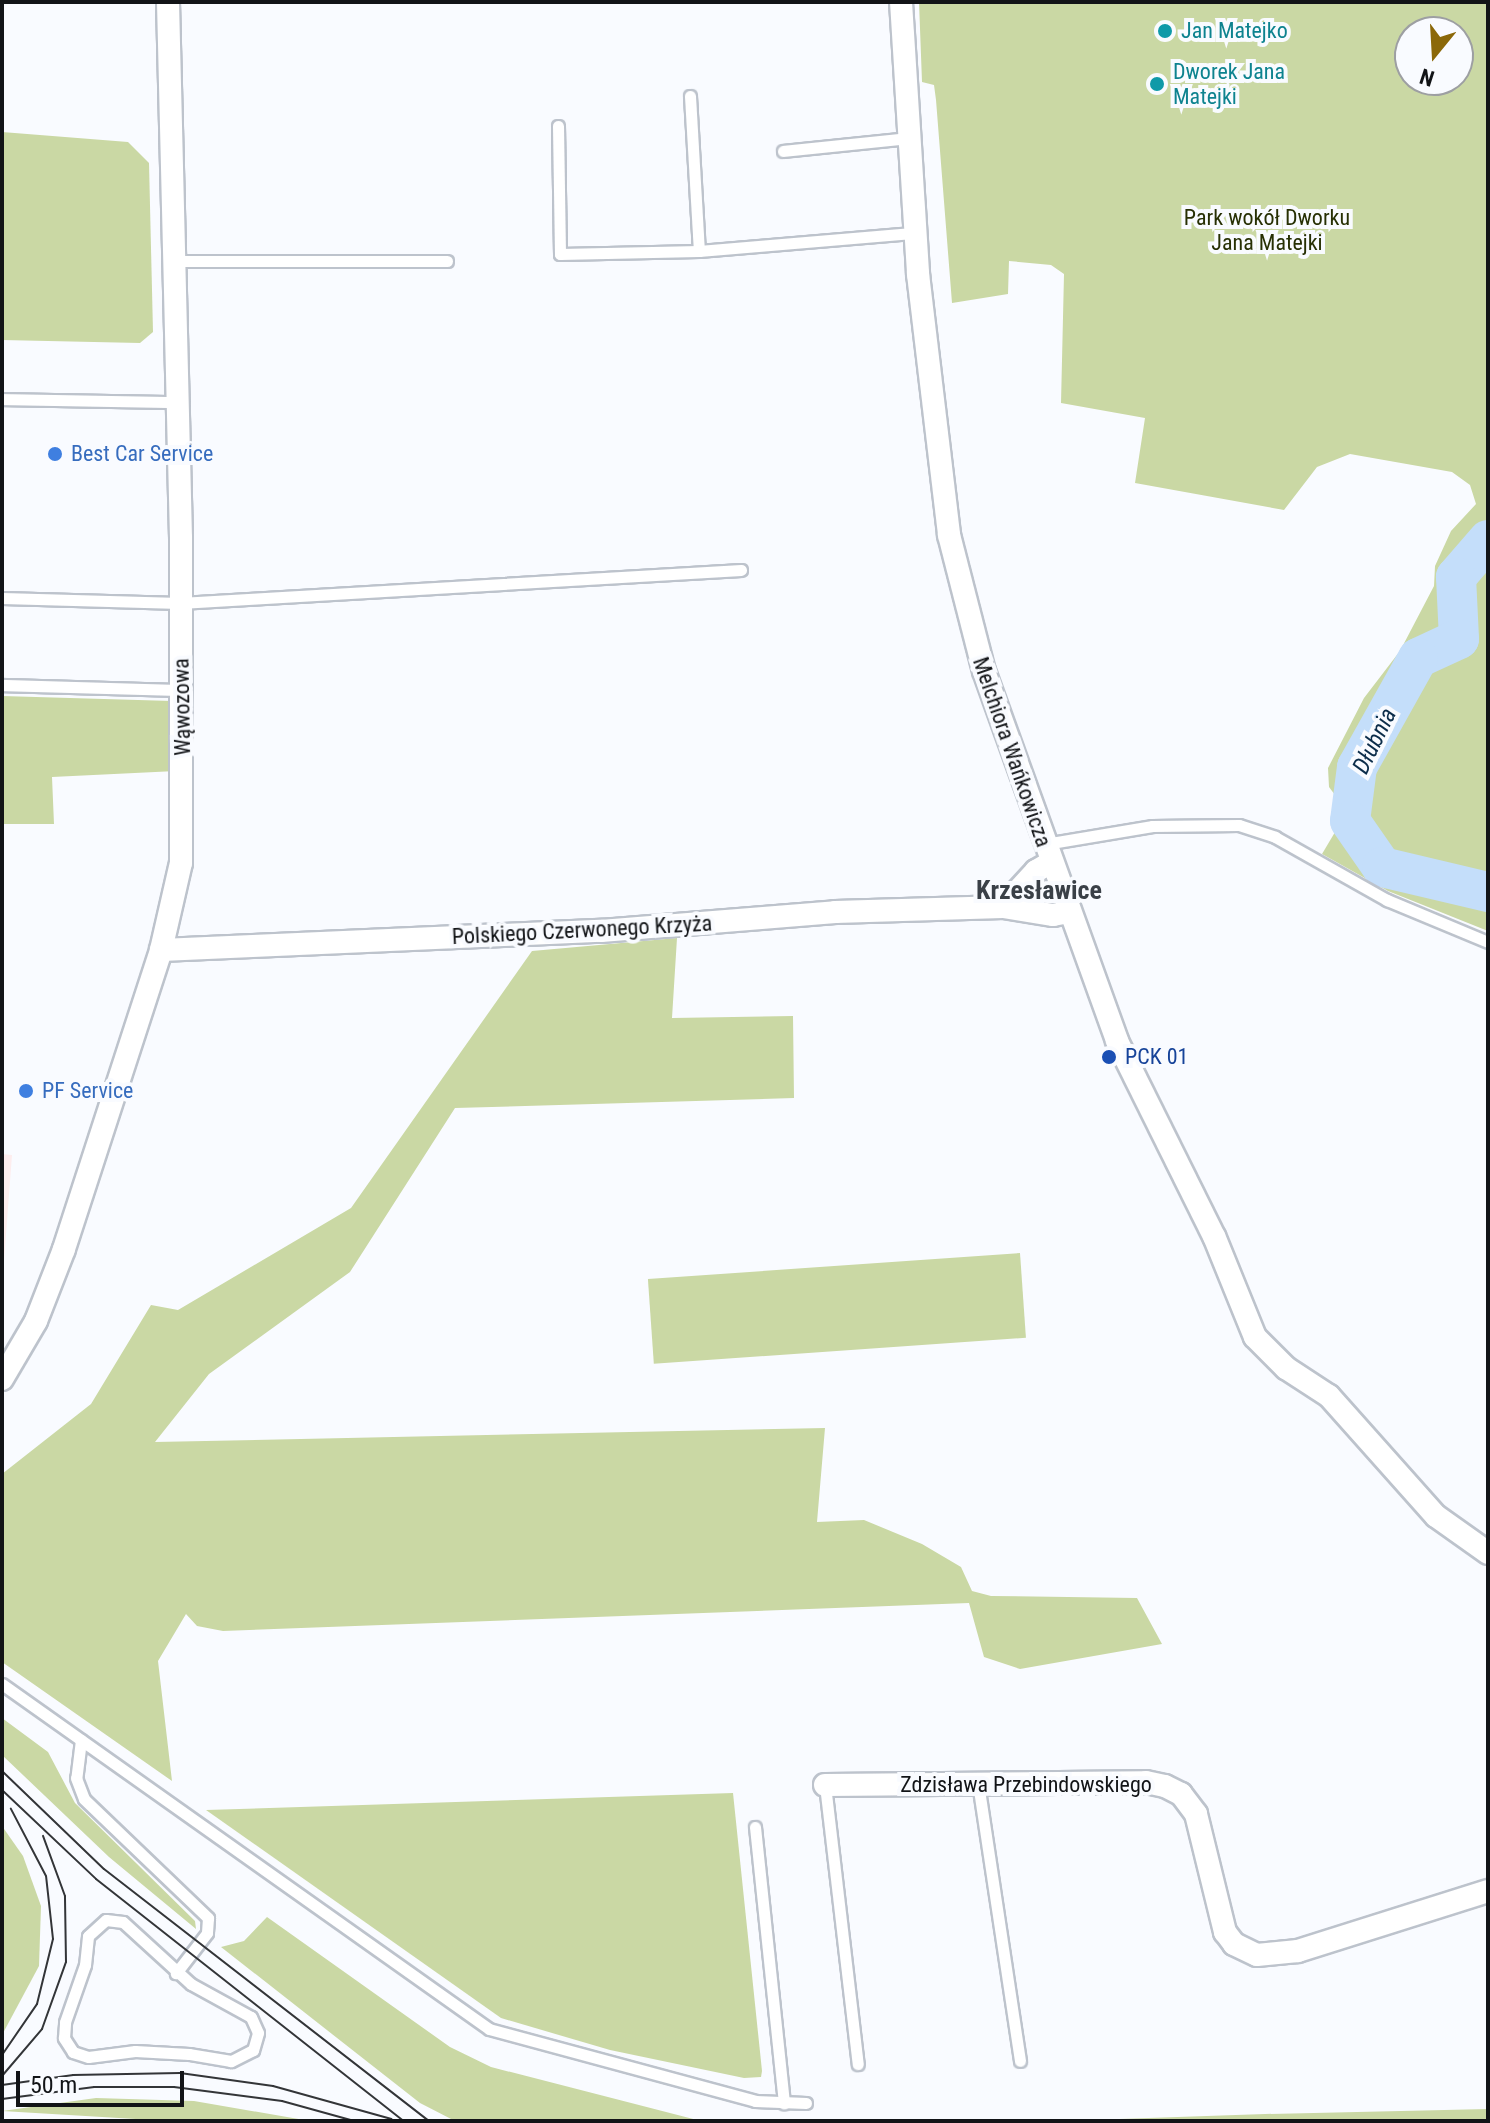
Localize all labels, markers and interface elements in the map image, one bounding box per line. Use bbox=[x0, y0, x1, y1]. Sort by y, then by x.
north arrow bbox=[1394, 16, 1474, 96]
place label: Jan Matejko bbox=[1181, 18, 1288, 44]
marker: Jan Matejko bbox=[1156, 22, 1174, 40]
place label: Dworek Jana Matejki bbox=[1173, 58, 1285, 110]
text: N bbox=[1417, 63, 1437, 91]
marker: Dworek Jana Matejki bbox=[1148, 75, 1166, 93]
park label: Park wokół Dworku Jana Matejki bbox=[1184, 204, 1350, 256]
place label: Best Car Service bbox=[71, 441, 213, 467]
marker: Best Car Service bbox=[46, 445, 64, 463]
street label: Melchiora Wańkowicza bbox=[967, 654, 1057, 850]
street label: Wąwozowa bbox=[168, 658, 196, 756]
water label: Dłubnia bbox=[1347, 703, 1403, 779]
district label: Krzesławice bbox=[976, 875, 1102, 907]
street label: Polskiego Czerwonego Krzyża bbox=[451, 910, 713, 950]
place label: PCK 01 bbox=[1125, 1044, 1188, 1070]
marker: PCK 01 bbox=[1100, 1048, 1118, 1066]
place label: PF Service bbox=[42, 1078, 133, 1104]
marker: PF Service bbox=[17, 1082, 35, 1100]
street label: Zdzisława Przebindowskiego bbox=[900, 1772, 1152, 1798]
scale bar bbox=[20, 2055, 188, 2105]
text: 50 m bbox=[30, 2071, 77, 2099]

